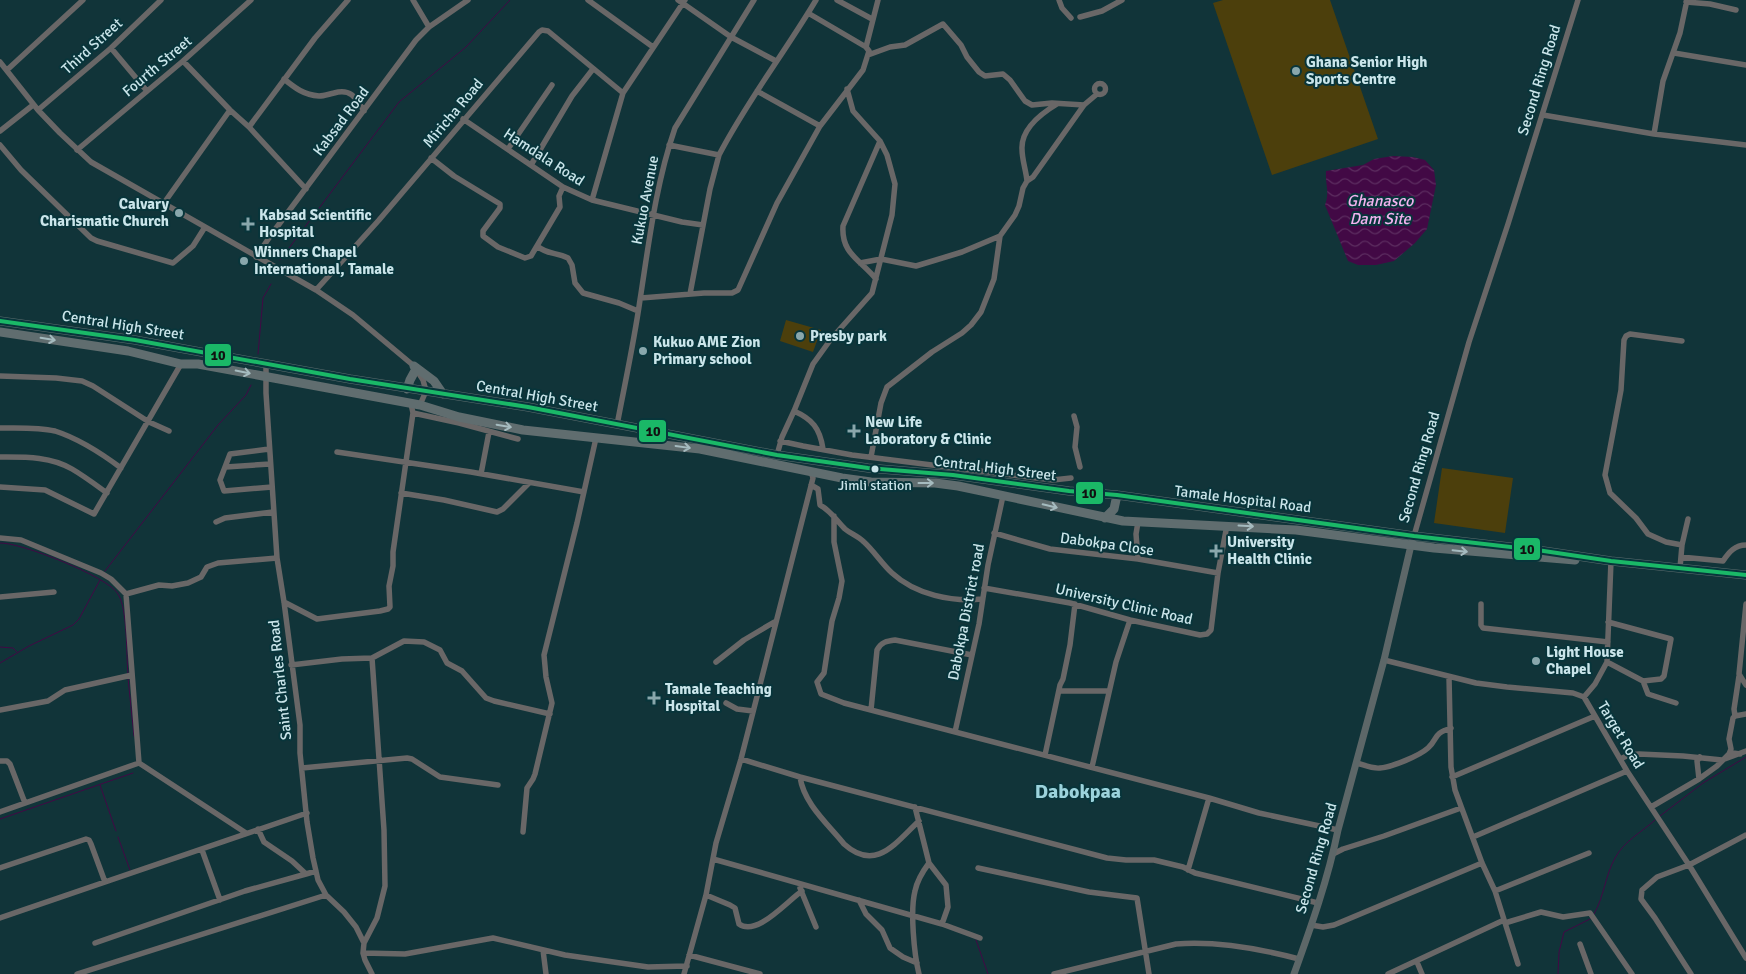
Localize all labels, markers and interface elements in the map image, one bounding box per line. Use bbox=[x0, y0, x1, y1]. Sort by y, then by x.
street label: Third Street bbox=[58, 14, 126, 78]
street label: Second Ring Road bbox=[1514, 23, 1564, 137]
street label: Fourth Street bbox=[119, 32, 195, 100]
place label: Ghana Senior High Sports Centre bbox=[1306, 53, 1427, 88]
marker: Ghana Senior High Sports Centre bbox=[1290, 65, 1302, 77]
street label: Miricha Road bbox=[419, 75, 487, 151]
street label: Kabsad Road bbox=[309, 83, 373, 159]
street label: Hamdala Road bbox=[500, 124, 588, 190]
street label: Kukuo Avenue bbox=[628, 154, 662, 246]
water label: Ghanasco Dam Site bbox=[1347, 191, 1414, 229]
place label: Calvary Charismatic Church bbox=[40, 195, 170, 230]
place label: Kabsad Scientific Hospital bbox=[259, 206, 372, 241]
marker: Calvary Charismatic Church bbox=[173, 207, 185, 219]
marker: Kabsad Scientific Hospital bbox=[241, 217, 255, 231]
place label: Winners Chapel International, Tamale bbox=[254, 243, 394, 278]
marker: Winners Chapel International, Tamale bbox=[238, 255, 250, 267]
street label: Central High Street bbox=[61, 306, 185, 344]
place label: Presby park bbox=[810, 327, 887, 345]
marker: Presby park bbox=[794, 330, 806, 342]
place label: Kukuo AME Zion Primary school bbox=[653, 333, 760, 368]
one-way arrow bbox=[40, 334, 56, 344]
line badge: 10 bbox=[204, 343, 232, 367]
marker: Kukuo AME Zion Primary school bbox=[637, 345, 649, 357]
text: 10 bbox=[210, 347, 226, 364]
one-way arrow bbox=[234, 368, 250, 377]
street label: Central High Street bbox=[475, 376, 599, 416]
street label: Second Ring Road bbox=[1395, 409, 1443, 525]
place label: New Life Laboratory & Clinic bbox=[865, 413, 991, 448]
line badge: 10 bbox=[638, 419, 667, 443]
one-way arrow bbox=[496, 422, 512, 432]
text: 10 bbox=[645, 423, 661, 440]
marker: New Life Laboratory & Clinic bbox=[847, 424, 861, 438]
one-way arrow bbox=[675, 443, 691, 453]
street label: Central High Street bbox=[933, 452, 1057, 484]
marker: Jimli station bbox=[870, 464, 880, 474]
place label: Jimli station bbox=[838, 477, 912, 494]
one-way arrow bbox=[917, 478, 933, 488]
line badge: 10 bbox=[1075, 481, 1104, 505]
street label: Tamale Hospital Road bbox=[1174, 482, 1312, 516]
text: 10 bbox=[1081, 485, 1097, 502]
one-way arrow bbox=[1042, 502, 1058, 511]
one-way arrow bbox=[1238, 522, 1254, 531]
street label: Dabokpa Close bbox=[1059, 529, 1155, 559]
place label: University Health Clinic bbox=[1227, 533, 1312, 568]
line badge: 10 bbox=[1513, 537, 1541, 561]
text: 10 bbox=[1519, 541, 1535, 558]
street label: Dabokpa District road bbox=[944, 542, 988, 682]
marker: University Health Clinic bbox=[1209, 544, 1223, 558]
one-way arrow bbox=[1452, 546, 1468, 556]
street label: University Clinic Road bbox=[1054, 579, 1194, 629]
street label: Saint Charles Road bbox=[265, 619, 295, 741]
place label: Light House Chapel bbox=[1546, 643, 1624, 678]
marker: Light House Chapel bbox=[1530, 655, 1542, 667]
place label: Tamale Teaching Hospital bbox=[665, 680, 772, 715]
marker: Tamale Teaching Hospital bbox=[647, 691, 661, 705]
street label: Target Road bbox=[1594, 698, 1648, 772]
district label: Dabokpaa bbox=[1035, 779, 1121, 804]
street label: Second Ring Road bbox=[1292, 800, 1340, 916]

